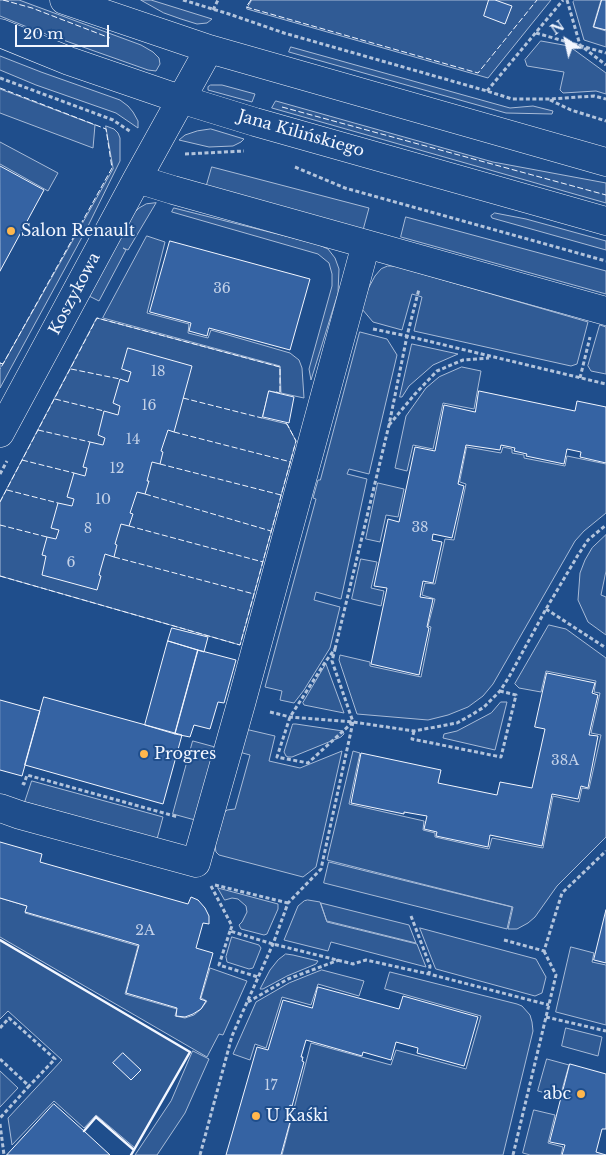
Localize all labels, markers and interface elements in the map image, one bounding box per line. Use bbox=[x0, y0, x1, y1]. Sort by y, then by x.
scale bar bbox=[18, 15, 111, 47]
north arrow bbox=[541, 15, 591, 65]
text: N bbox=[547, 17, 568, 39]
text: 20 m bbox=[23, 24, 63, 43]
street label: Jana Kilińskiego bbox=[236, 107, 366, 161]
place label: Salon Renault bbox=[21, 221, 135, 241]
marker: Salon Renault bbox=[5, 225, 17, 237]
street label: Koszykowa bbox=[45, 250, 105, 338]
house number: 36 bbox=[213, 281, 231, 297]
house number: 18 bbox=[151, 364, 165, 380]
house number: 16 bbox=[141, 398, 157, 414]
house number: 14 bbox=[126, 432, 140, 448]
house number: 12 bbox=[110, 461, 124, 477]
house number: 10 bbox=[95, 492, 111, 508]
house number: 38 bbox=[411, 520, 429, 536]
house number: 8 bbox=[84, 521, 92, 537]
house number: 6 bbox=[66, 555, 76, 571]
place label: Progres bbox=[154, 744, 216, 764]
marker: Progres bbox=[138, 748, 150, 760]
house number: 38A bbox=[551, 753, 579, 769]
house number: 2A bbox=[135, 923, 155, 939]
house number: 17 bbox=[264, 1078, 278, 1094]
place label: abc bbox=[543, 1084, 571, 1104]
marker: abc bbox=[575, 1088, 587, 1100]
place label: U Kaśki bbox=[266, 1106, 328, 1126]
marker: U Kaśki bbox=[250, 1110, 262, 1122]

